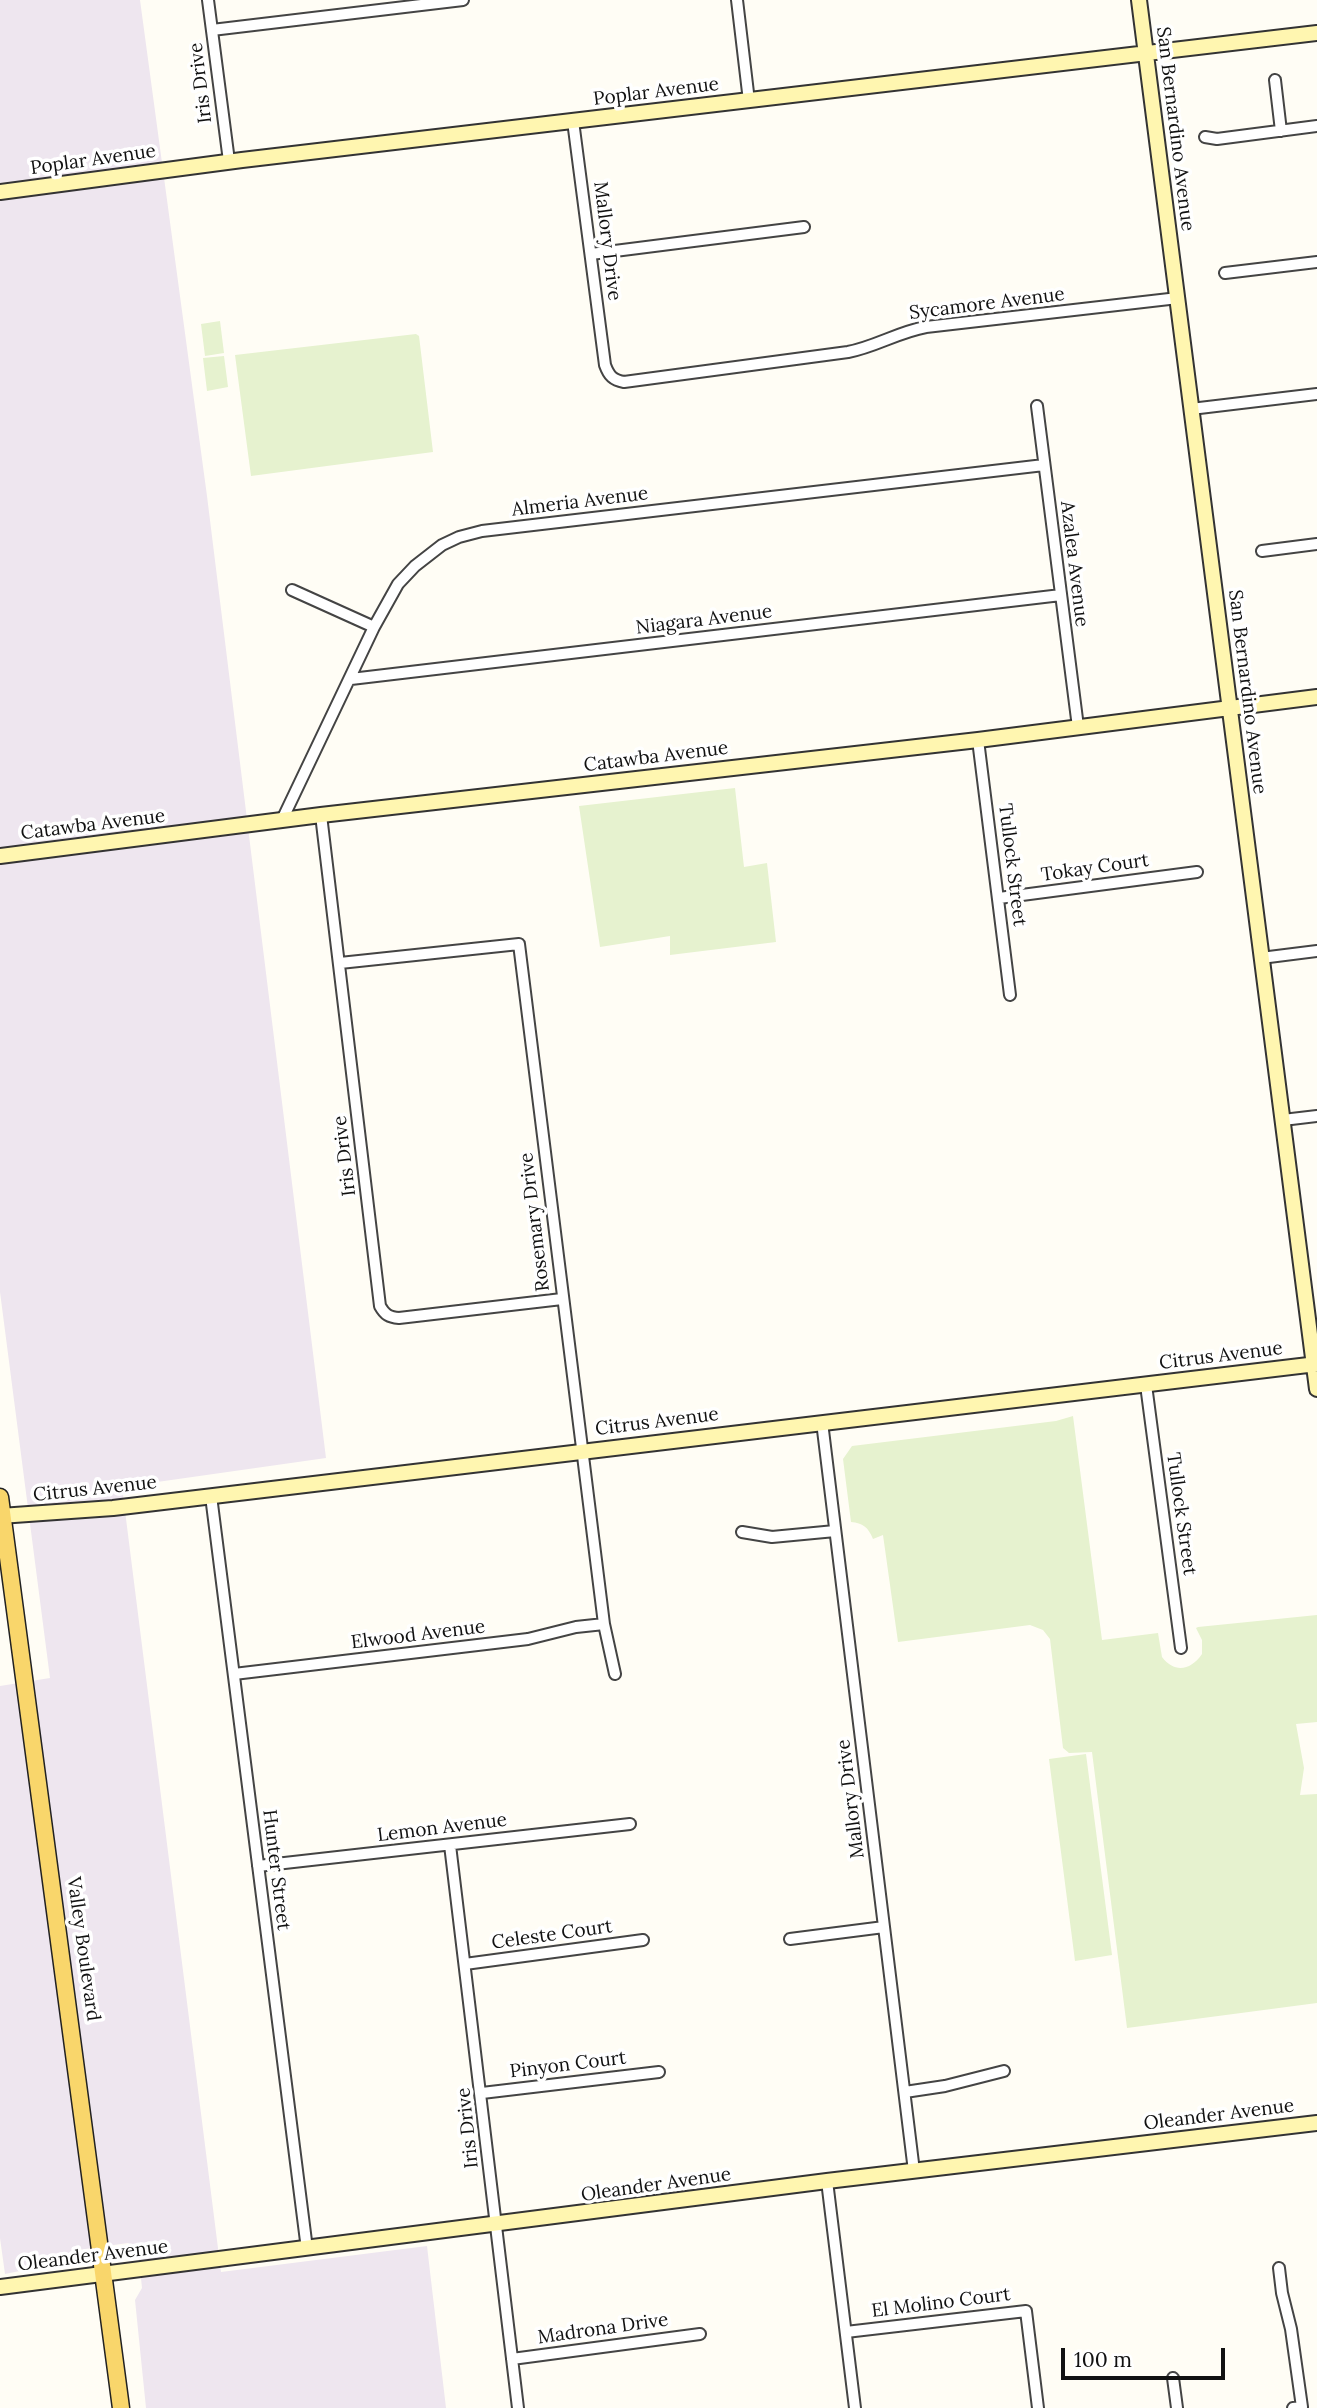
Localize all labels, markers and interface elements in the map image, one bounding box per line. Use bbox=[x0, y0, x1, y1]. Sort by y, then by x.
street label: San Bernardino Avenue bbox=[1151, 26, 1199, 232]
street label: Iris Drive bbox=[185, 41, 217, 125]
street label: Poplar Avenue bbox=[592, 73, 720, 111]
street label: Poplar Avenue bbox=[29, 140, 157, 180]
street label: Mallory Drive bbox=[588, 180, 626, 302]
street label: Sycamore Avenue bbox=[908, 283, 1066, 325]
street label: Almeria Avenue bbox=[511, 482, 649, 522]
street label: Azalea Avenue bbox=[1055, 500, 1093, 628]
street label: San Bernardino Avenue bbox=[1223, 589, 1271, 795]
street label: Niagara Avenue bbox=[634, 600, 774, 640]
street label: Catawba Avenue bbox=[582, 737, 730, 777]
street label: Tullock Street bbox=[993, 802, 1031, 928]
street label: Catawba Avenue bbox=[19, 805, 167, 845]
street label: Tokay Court bbox=[1040, 849, 1150, 887]
street label: Iris Drive bbox=[329, 1114, 361, 1198]
street label: Rosemary Drive bbox=[515, 1151, 555, 1293]
street label: Citrus Avenue bbox=[1158, 1337, 1284, 1375]
street label: Citrus Avenue bbox=[594, 1403, 720, 1441]
street label: Tullock Street bbox=[1161, 1451, 1201, 1577]
street label: Citrus Avenue bbox=[32, 1471, 158, 1507]
street label: Elwood Avenue bbox=[350, 1615, 486, 1655]
street label: Mallory Drive bbox=[832, 1738, 870, 1860]
street label: Hunter Street bbox=[257, 1808, 295, 1932]
street label: Lemon Avenue bbox=[376, 1809, 508, 1847]
street label: Valley Boulevard bbox=[62, 1875, 104, 2023]
street label: Celeste Court bbox=[490, 1915, 614, 1955]
street label: Pinyon Court bbox=[508, 2047, 628, 2083]
street label: Iris Drive bbox=[452, 2086, 484, 2170]
street label: Oleander Avenue bbox=[1143, 2094, 1295, 2136]
street label: Oleander Avenue bbox=[580, 2163, 732, 2207]
street label: Oleander Avenue bbox=[17, 2235, 169, 2277]
street label: El Molino Court bbox=[870, 2283, 1012, 2323]
street label: Madrona Drive bbox=[536, 2309, 670, 2349]
scale bar bbox=[1065, 2334, 1230, 2378]
text: 100 m bbox=[1074, 2346, 1132, 2373]

